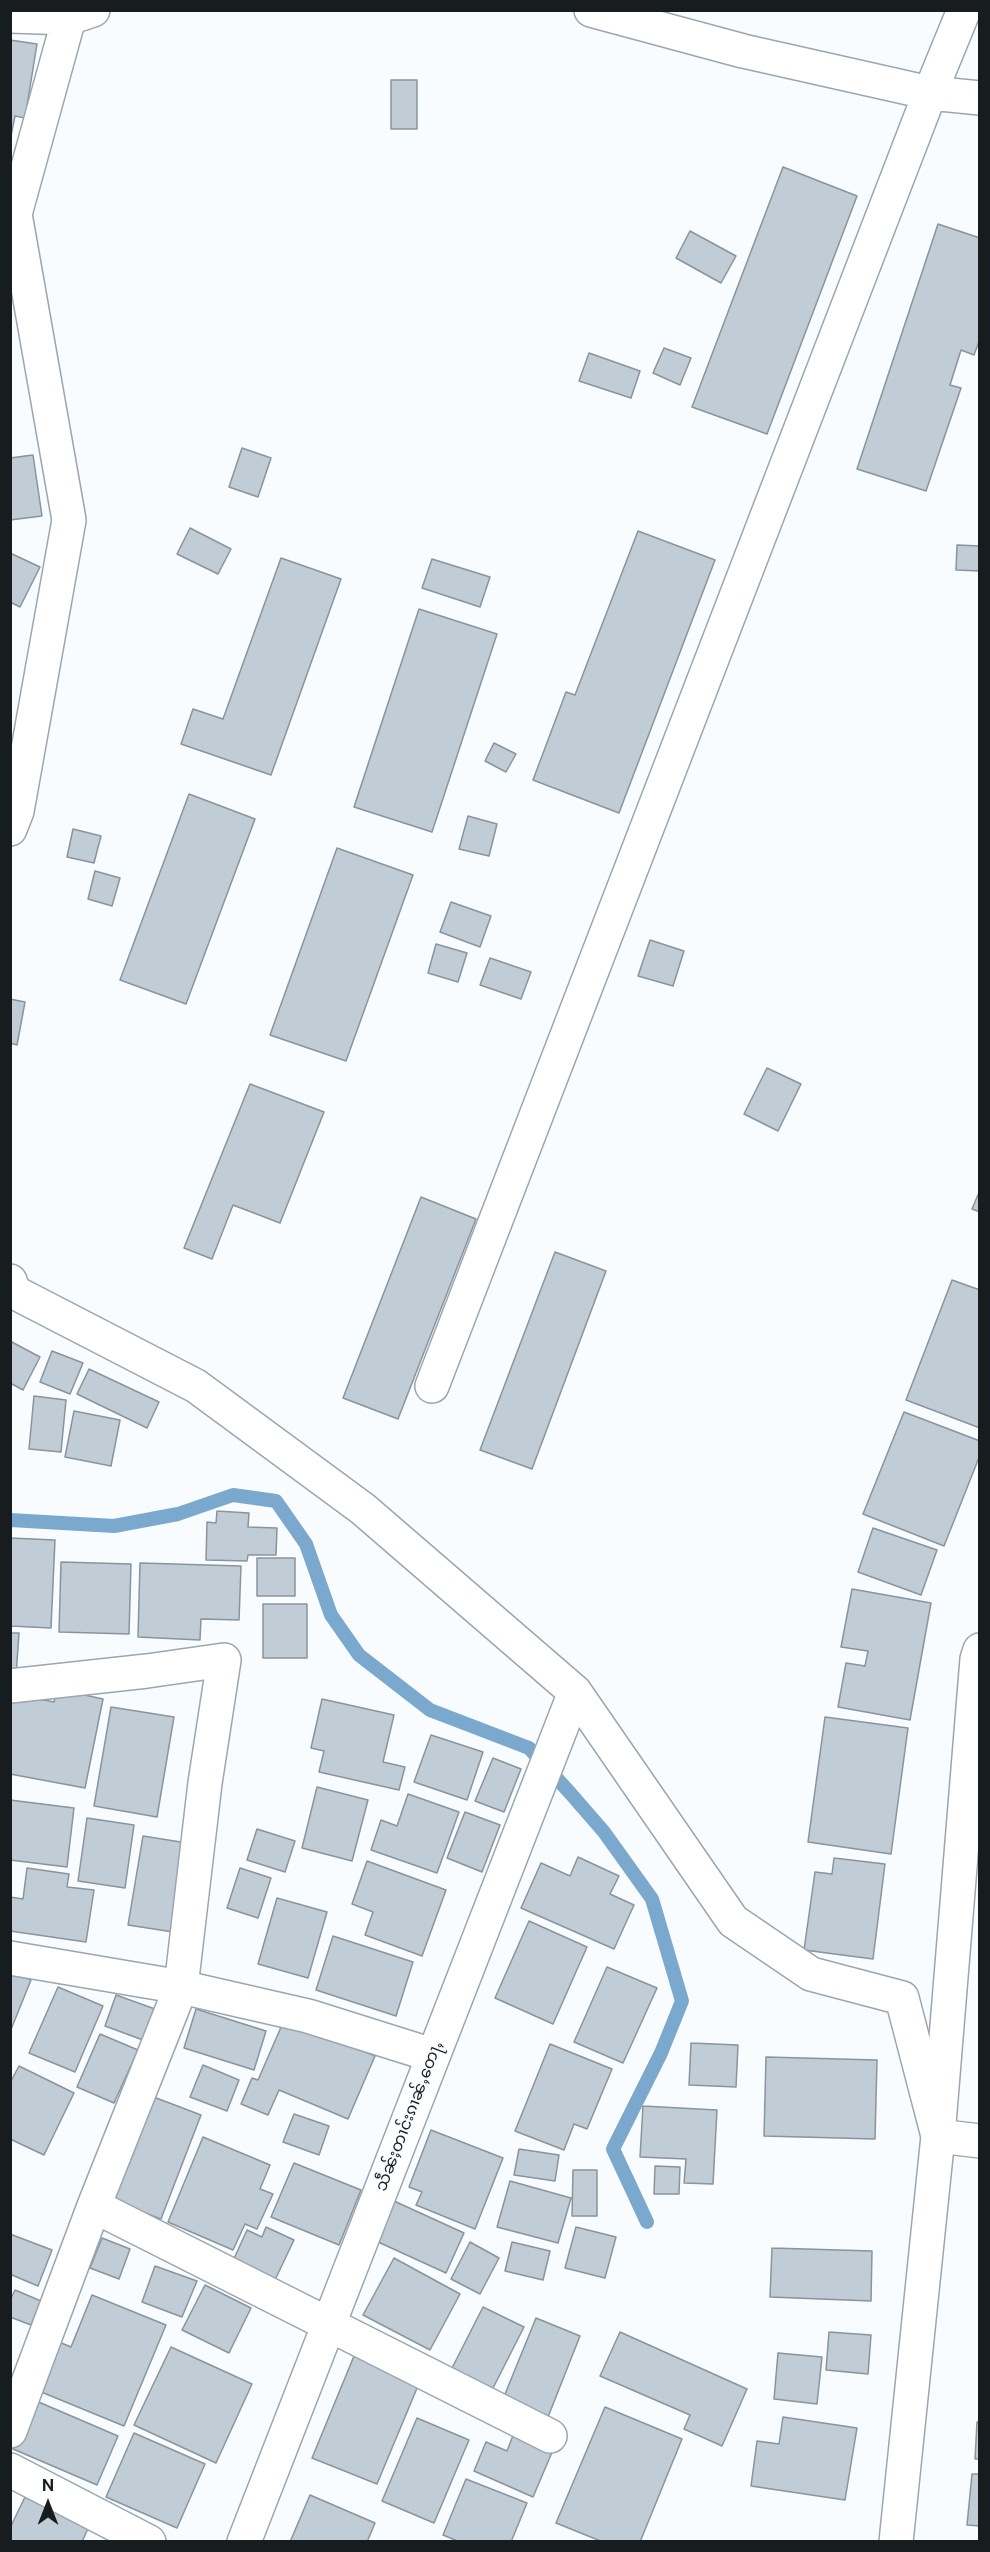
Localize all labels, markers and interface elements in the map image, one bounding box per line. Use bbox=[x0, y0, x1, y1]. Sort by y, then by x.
street label: သဵၼ်ႈတၢင်းၵၢၼ်ႇတေႃႇ bbox=[371, 2038, 447, 2194]
north arrow bbox=[18, 2474, 78, 2534]
text: N bbox=[42, 2476, 54, 2495]

